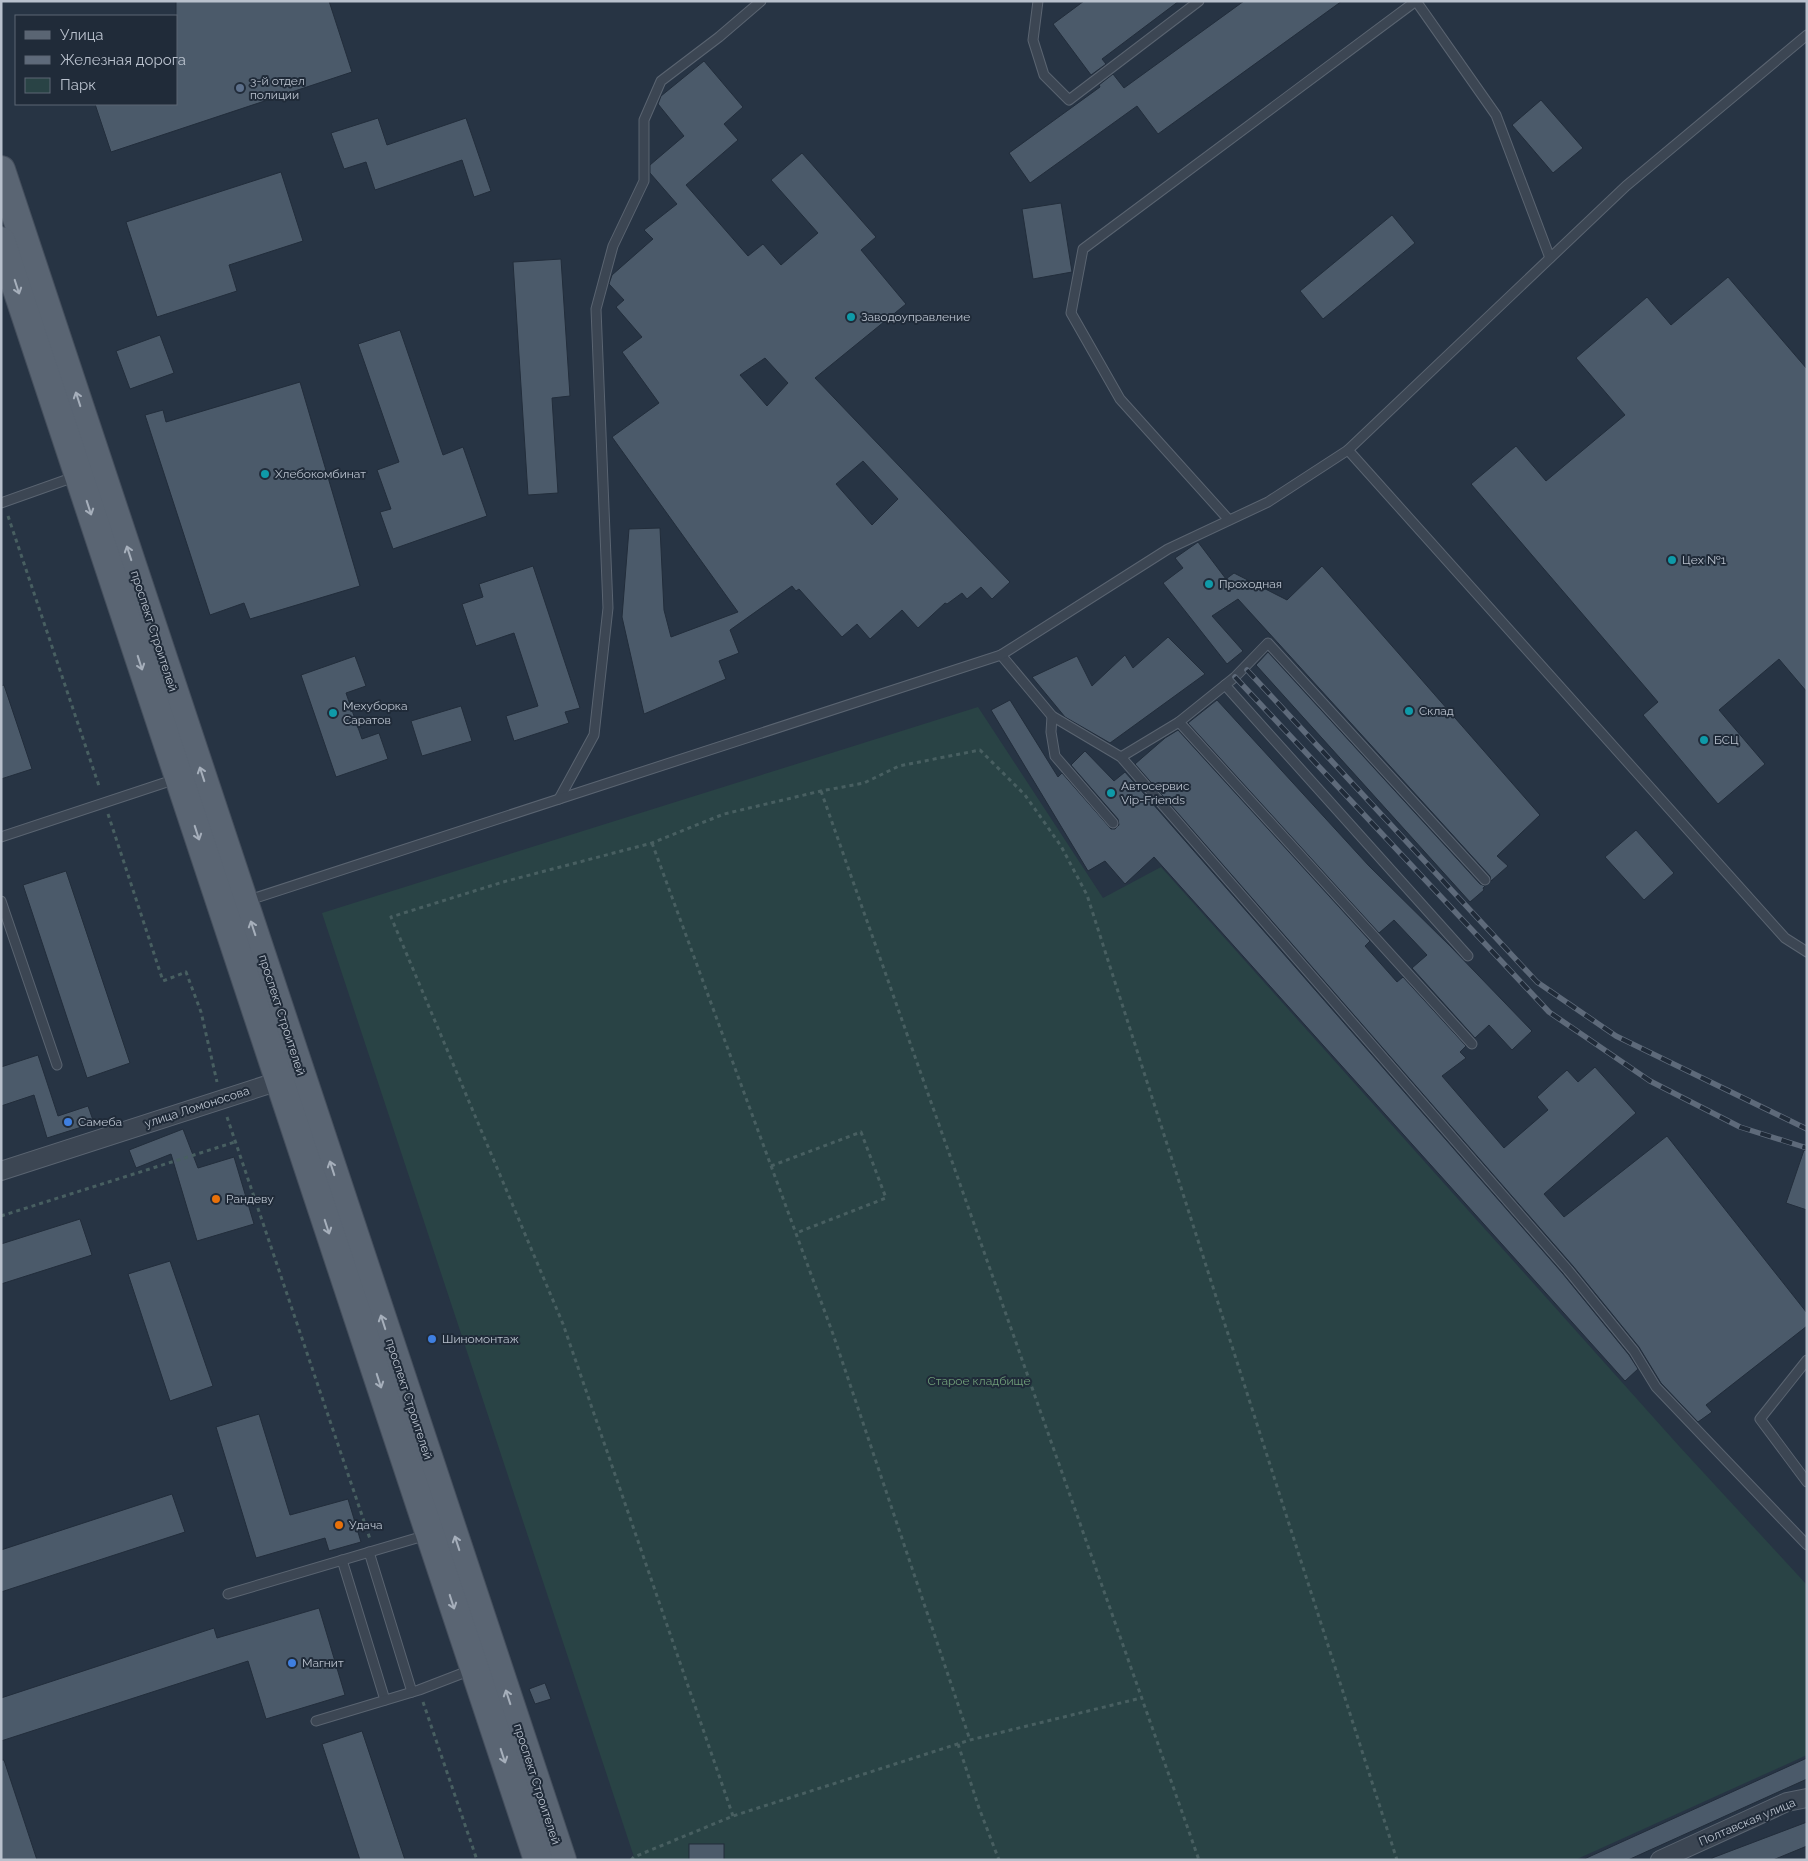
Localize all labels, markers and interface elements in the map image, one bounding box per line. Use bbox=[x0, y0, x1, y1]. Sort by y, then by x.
legend bbox=[15, 15, 178, 105]
text: Улица bbox=[60, 26, 104, 44]
text: Железная дорога bbox=[60, 51, 186, 69]
place label: 3-й отдел полиции bbox=[250, 74, 305, 102]
text: Парк bbox=[60, 76, 96, 94]
marker: 3-й отдел полиции bbox=[234, 82, 246, 94]
one-way arrow bbox=[12, 279, 22, 295]
place label: Заводоуправление bbox=[861, 310, 970, 324]
marker: Заводоуправление bbox=[845, 311, 857, 323]
one-way arrow bbox=[72, 391, 82, 407]
place label: Хлебокомбинат bbox=[275, 467, 366, 481]
marker: Хлебокомбинат bbox=[259, 468, 271, 480]
one-way arrow bbox=[85, 500, 95, 516]
one-way arrow bbox=[124, 546, 133, 561]
place label: Цех №1 bbox=[1682, 553, 1726, 567]
marker: Цех №1 bbox=[1666, 554, 1678, 566]
street label: проспект Строителей bbox=[128, 569, 180, 693]
place label: Проходная bbox=[1219, 577, 1282, 591]
marker: Проходная bbox=[1203, 578, 1215, 590]
one-way arrow bbox=[136, 654, 146, 670]
place label: Мехуборка Саратов bbox=[343, 699, 408, 727]
place label: Склад bbox=[1419, 704, 1454, 718]
marker: Склад bbox=[1403, 705, 1415, 717]
marker: Мехуборка Саратов bbox=[327, 707, 339, 719]
place label: БСЦ bbox=[1714, 733, 1739, 747]
marker: БСЦ bbox=[1698, 734, 1710, 746]
one-way arrow bbox=[196, 766, 206, 782]
place label: Автосервис Vip-Friends bbox=[1121, 779, 1190, 807]
marker: Автосервис Vip-Friends bbox=[1105, 787, 1117, 799]
one-way arrow bbox=[193, 825, 202, 841]
one-way arrow bbox=[247, 920, 257, 936]
street label: проспект Строителей bbox=[256, 953, 308, 1077]
street label: улица Ломоносова bbox=[143, 1083, 251, 1131]
place label: Самеба bbox=[78, 1115, 122, 1129]
marker: Самеба bbox=[62, 1116, 74, 1128]
one-way arrow bbox=[327, 1160, 337, 1176]
place label: Рандеву bbox=[226, 1192, 274, 1206]
marker: Рандеву bbox=[210, 1193, 222, 1205]
one-way arrow bbox=[323, 1219, 333, 1235]
one-way arrow bbox=[378, 1315, 388, 1331]
place label: Шиномонтаж bbox=[442, 1332, 519, 1346]
marker: Шиномонтаж bbox=[426, 1333, 438, 1345]
street label: проспект Строителей bbox=[383, 1337, 435, 1461]
one-way arrow bbox=[374, 1373, 384, 1389]
park label: Старое кладбище bbox=[927, 1374, 1031, 1388]
place label: Удача bbox=[349, 1518, 383, 1532]
marker: Удача bbox=[333, 1519, 345, 1531]
one-way arrow bbox=[452, 1536, 461, 1551]
one-way arrow bbox=[448, 1594, 457, 1609]
place label: Магнит bbox=[302, 1656, 344, 1670]
marker: Магнит bbox=[286, 1657, 298, 1669]
one-way arrow bbox=[502, 1690, 512, 1706]
street label: проспект Строителей bbox=[511, 1722, 563, 1846]
one-way arrow bbox=[499, 1748, 508, 1764]
street label: Полтавская улица bbox=[1697, 1795, 1797, 1849]

